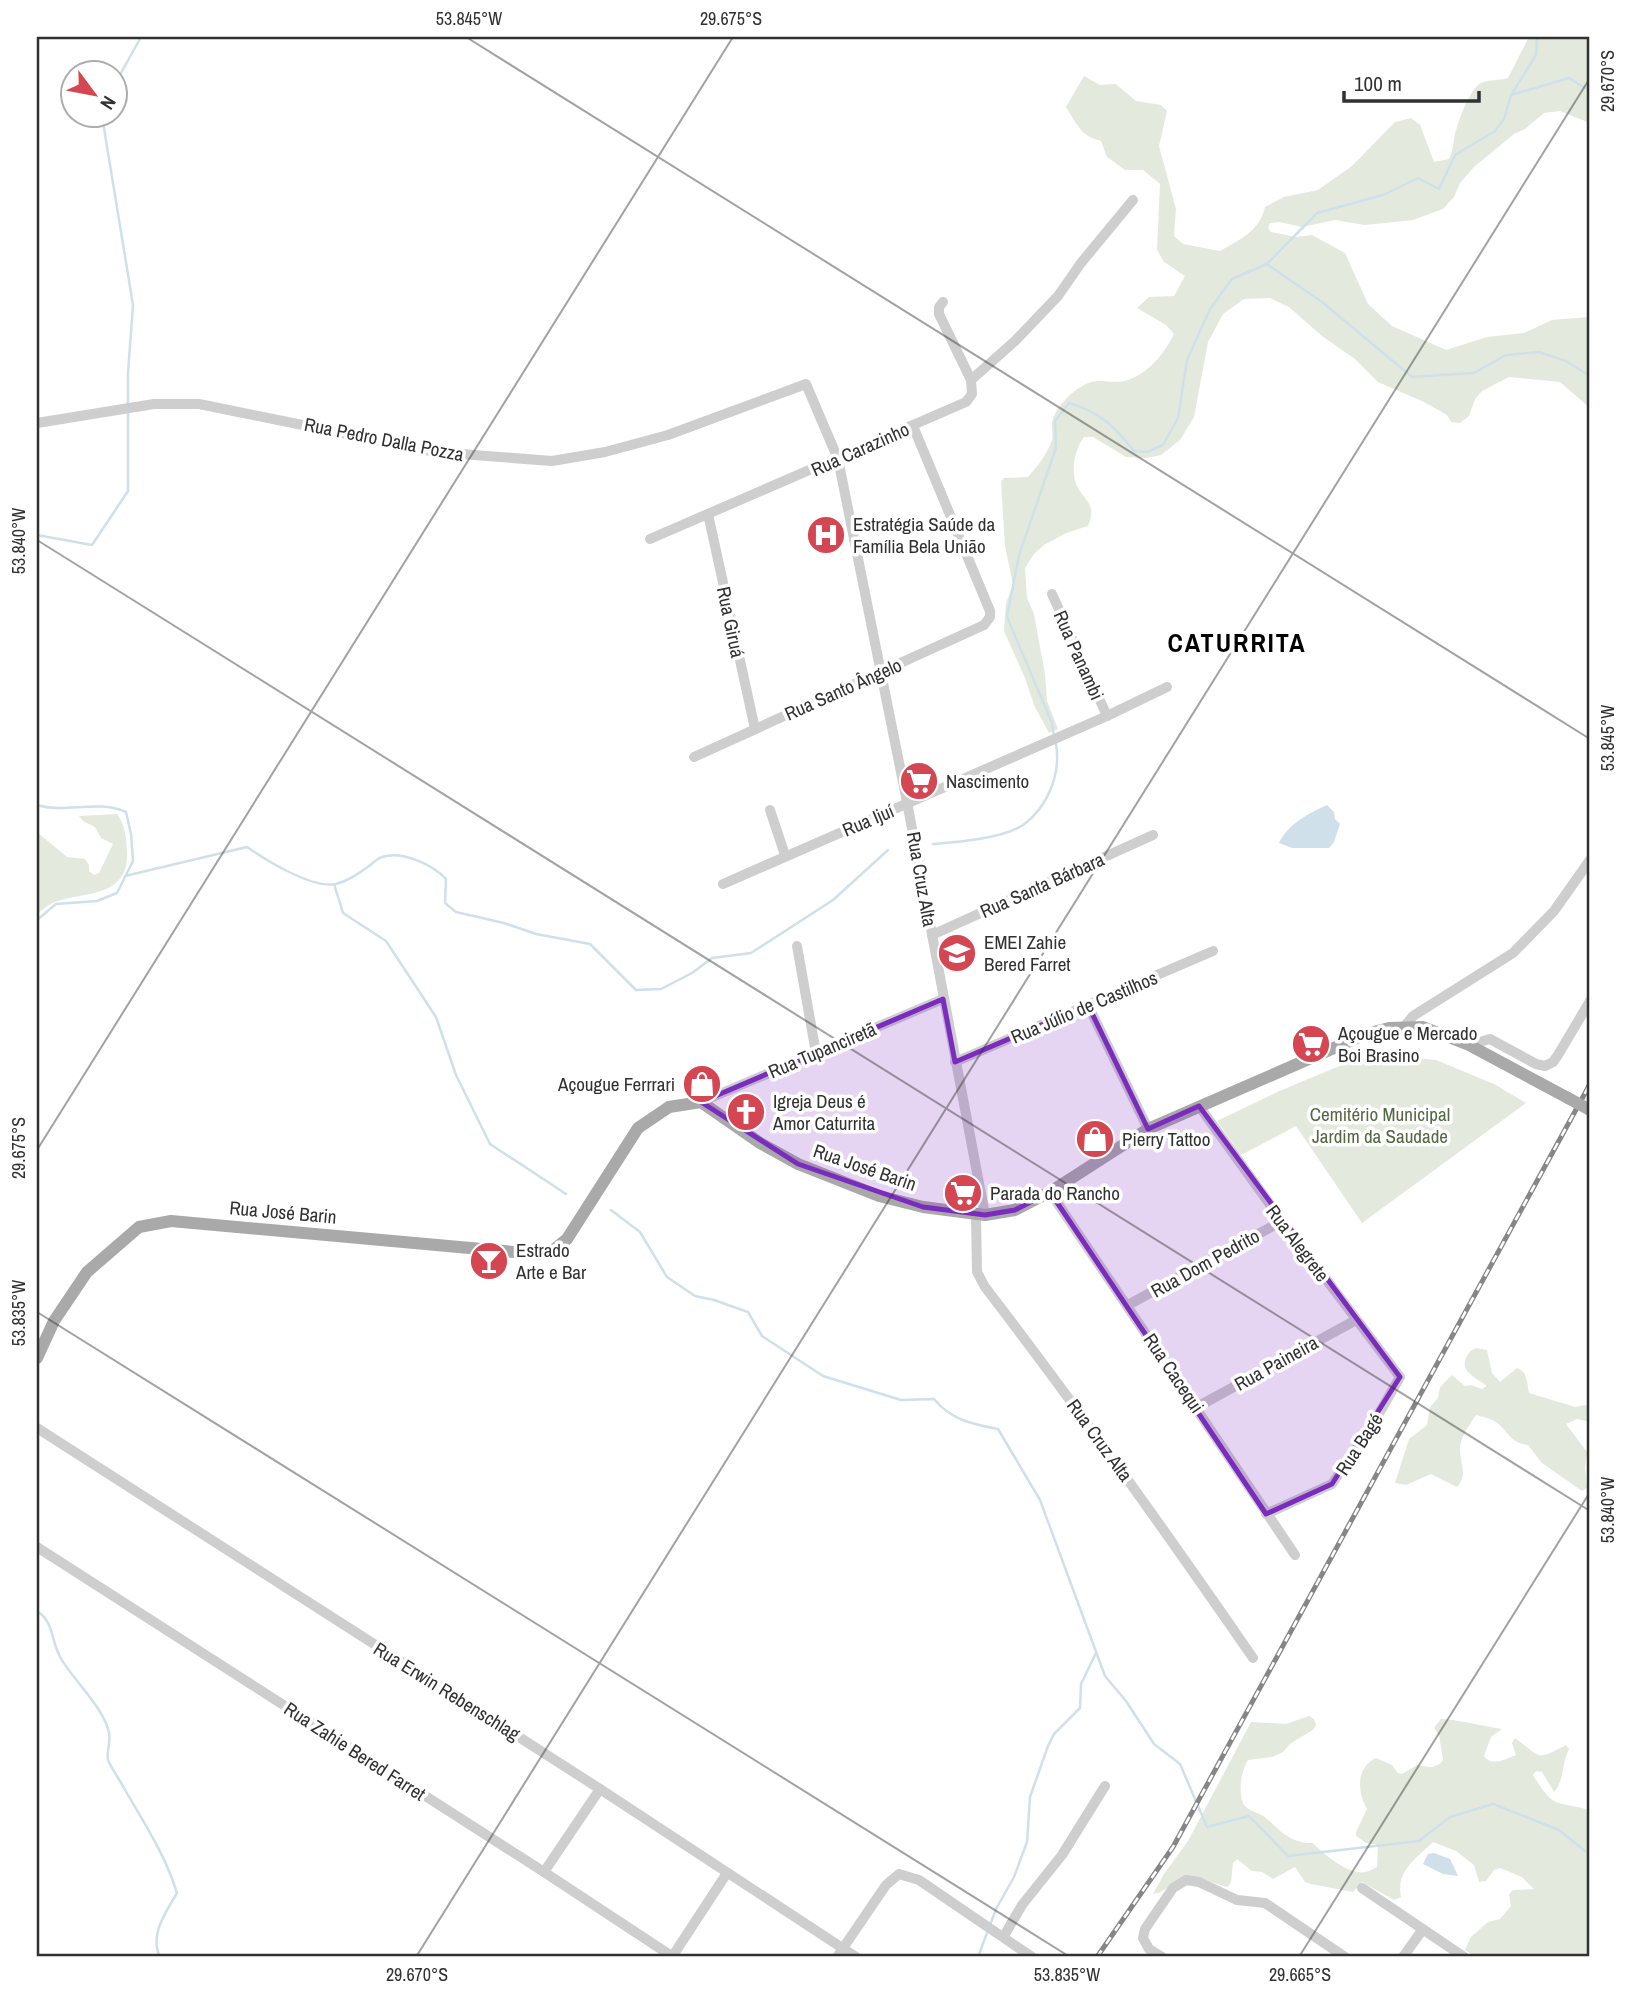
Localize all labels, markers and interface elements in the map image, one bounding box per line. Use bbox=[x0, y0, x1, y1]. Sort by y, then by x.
text: 53.845°W bbox=[436, 6, 502, 31]
text: 29.675°S bbox=[700, 6, 762, 31]
text: 29.670°S bbox=[1595, 50, 1620, 112]
north arrow bbox=[60, 60, 130, 130]
scale bar bbox=[1344, 60, 1478, 104]
text: 100 m bbox=[1354, 69, 1402, 98]
text: N bbox=[94, 91, 122, 115]
street label: Rua Pedro Dalla Pozza bbox=[302, 411, 466, 467]
street label: Rua Carazinho bbox=[807, 416, 913, 482]
text: 53.840°W bbox=[6, 508, 31, 574]
place label: Estratégia Saúde da Família Bela União bbox=[853, 511, 995, 559]
hospital icon: Estratégia Saúde da Família Bela União bbox=[805, 514, 847, 556]
street label: Rua Giruá bbox=[711, 584, 751, 660]
street label: Rua Panambi bbox=[1048, 606, 1110, 704]
district label: CATURRITA bbox=[1167, 625, 1307, 660]
street label: Rua Santo Ângelo bbox=[780, 652, 906, 726]
text: 53.845°W bbox=[1595, 705, 1620, 771]
supermarket icon: Nascimento bbox=[898, 760, 940, 802]
place label: Nascimento bbox=[946, 768, 1029, 794]
street label: Rua Ijuí bbox=[838, 797, 898, 842]
street label: Rua Cruz Alta bbox=[901, 829, 943, 929]
street label: Rua Santa Bárbara bbox=[976, 846, 1109, 924]
place label: EMEI Zahie Bered Farret bbox=[984, 929, 1071, 977]
school or university icon: EMEI Zahie Bered Farret bbox=[936, 932, 978, 974]
street label: Rua Júlio de Castilhos bbox=[1007, 964, 1161, 1050]
street label: Rua Tupanciretã bbox=[764, 1016, 880, 1084]
place label: Açougue e Mercado Boi Brasino bbox=[1337, 1020, 1477, 1068]
supermarket icon: Açougue e Mercado Boi Brasino bbox=[1290, 1023, 1332, 1065]
shop icon: Açougue Ferrrari bbox=[681, 1063, 723, 1105]
place label: Açougue Ferrrari bbox=[557, 1071, 675, 1097]
place label: Igreja Deus é Amor Caturrita bbox=[772, 1088, 875, 1136]
church icon: Igreja Deus é Amor Caturrita bbox=[725, 1091, 767, 1133]
park label: Cemitério Municipal Jardim da Saudade bbox=[1310, 1101, 1450, 1149]
text: 29.675°S bbox=[6, 1117, 31, 1179]
shop icon: Pierry Tattoo bbox=[1074, 1118, 1116, 1160]
place label: Pierry Tattoo bbox=[1122, 1126, 1210, 1152]
street label: Rua José Barin bbox=[810, 1137, 920, 1197]
supermarket icon: Parada do Rancho bbox=[942, 1172, 984, 1214]
place label: Parada do Rancho bbox=[990, 1180, 1120, 1206]
street label: Rua José Barin bbox=[228, 1194, 338, 1230]
street label: Rua Alegrete bbox=[1261, 1199, 1335, 1287]
street label: Rua Dom Pedrito bbox=[1146, 1222, 1264, 1304]
place label: Estrado Arte e Bar bbox=[515, 1237, 587, 1285]
bar icon: Estrado Arte e Bar bbox=[468, 1240, 510, 1282]
text: 53.835°W bbox=[6, 1280, 31, 1346]
street label: Rua Cacequi bbox=[1138, 1328, 1210, 1418]
street label: Rua Paineira bbox=[1230, 1329, 1323, 1397]
street label: Rua Cruz Alta bbox=[1061, 1393, 1139, 1487]
street label: Rua Bagé bbox=[1329, 1408, 1389, 1480]
text: 53.840°W bbox=[1595, 1477, 1620, 1543]
street label: Rua Erwin Rebenschlag bbox=[369, 1635, 525, 1747]
street label: Rua Zahie Bered Farret bbox=[279, 1695, 431, 1807]
text: 29.670°S bbox=[386, 1962, 448, 1987]
text: 53.835°W bbox=[1034, 1962, 1100, 1987]
text: 29.665°S bbox=[1269, 1962, 1331, 1987]

